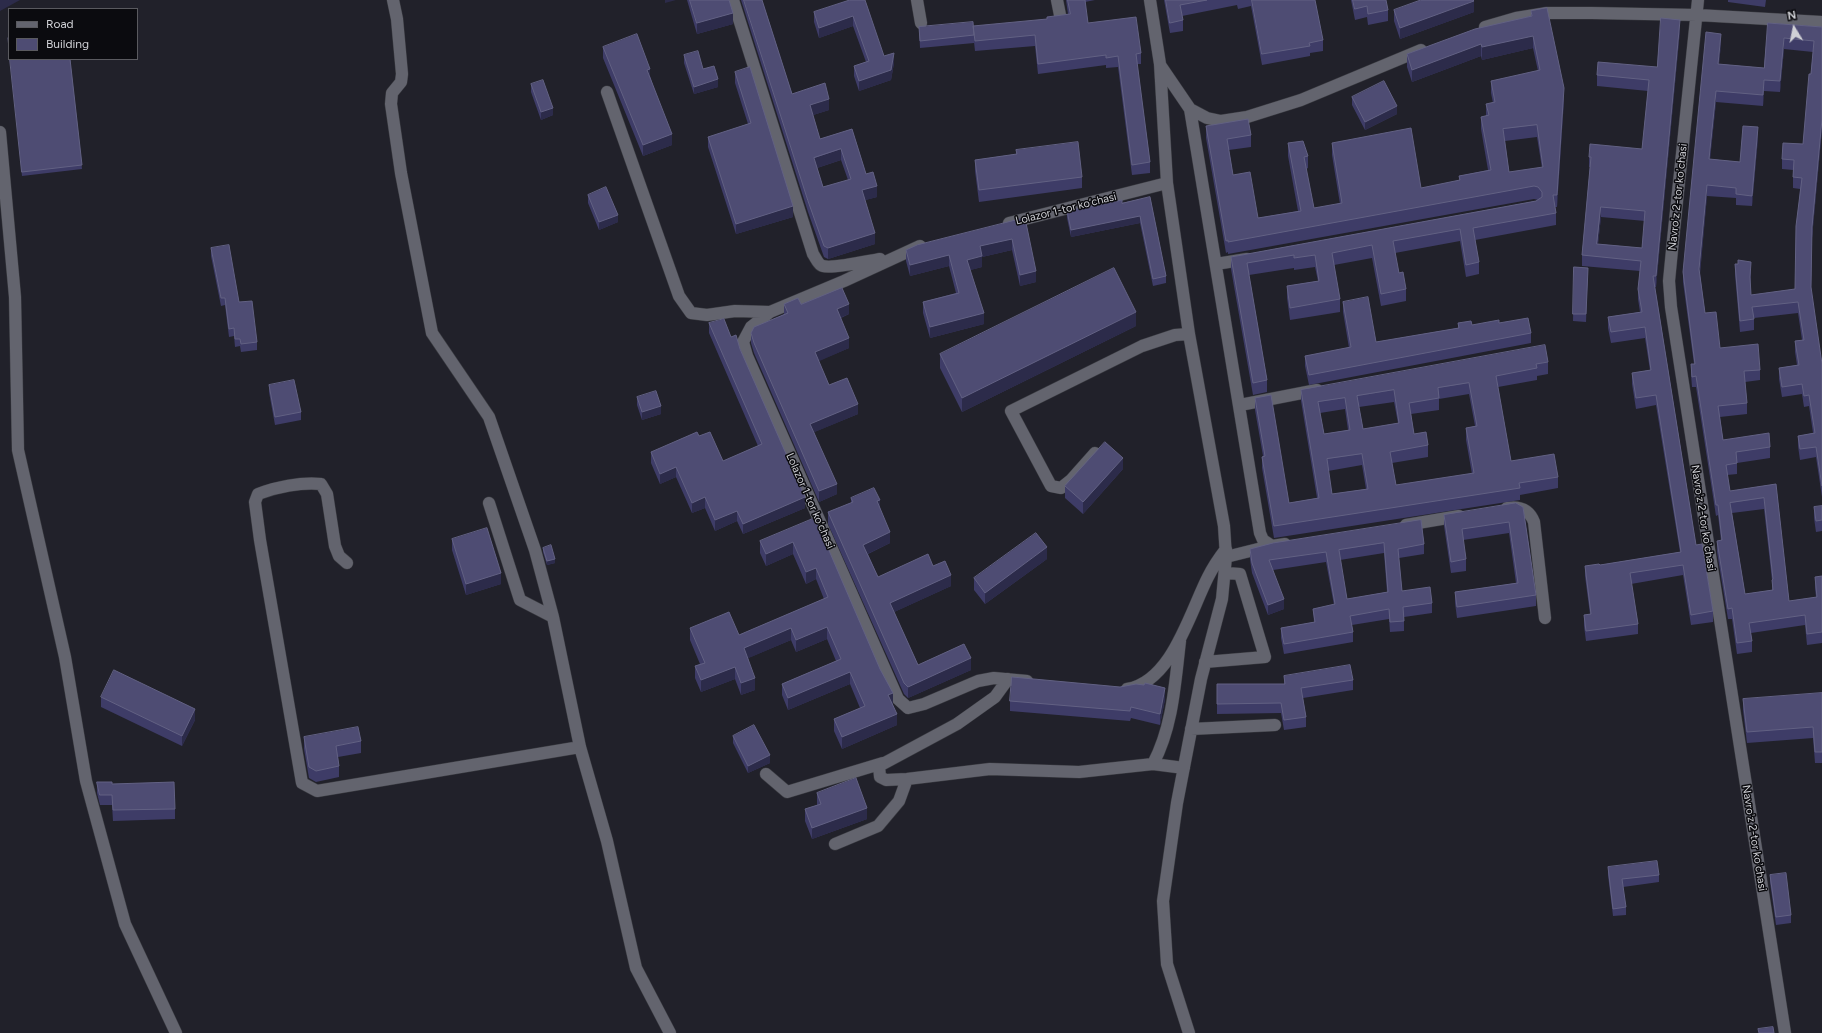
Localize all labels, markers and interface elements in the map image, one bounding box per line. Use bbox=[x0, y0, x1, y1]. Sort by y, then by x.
legend bbox=[8, 8, 138, 60]
north arrow bbox=[1774, 8, 1814, 48]
text: N bbox=[1786, 9, 1797, 23]
text: Road bbox=[46, 17, 74, 31]
text: Building bbox=[46, 37, 89, 51]
street label: Navro'z 2-tor koʼchasi bbox=[1666, 143, 1690, 251]
street label: Lolazor 1-tor ko‘chasi bbox=[1014, 190, 1118, 228]
street label: Lolazor 1-tor ko‘chasi bbox=[783, 451, 837, 551]
street label: Navro'z 2-tor koʼchasi bbox=[1688, 464, 1718, 572]
street label: Navro'z 2-tor koʼchasi bbox=[1739, 784, 1769, 892]

